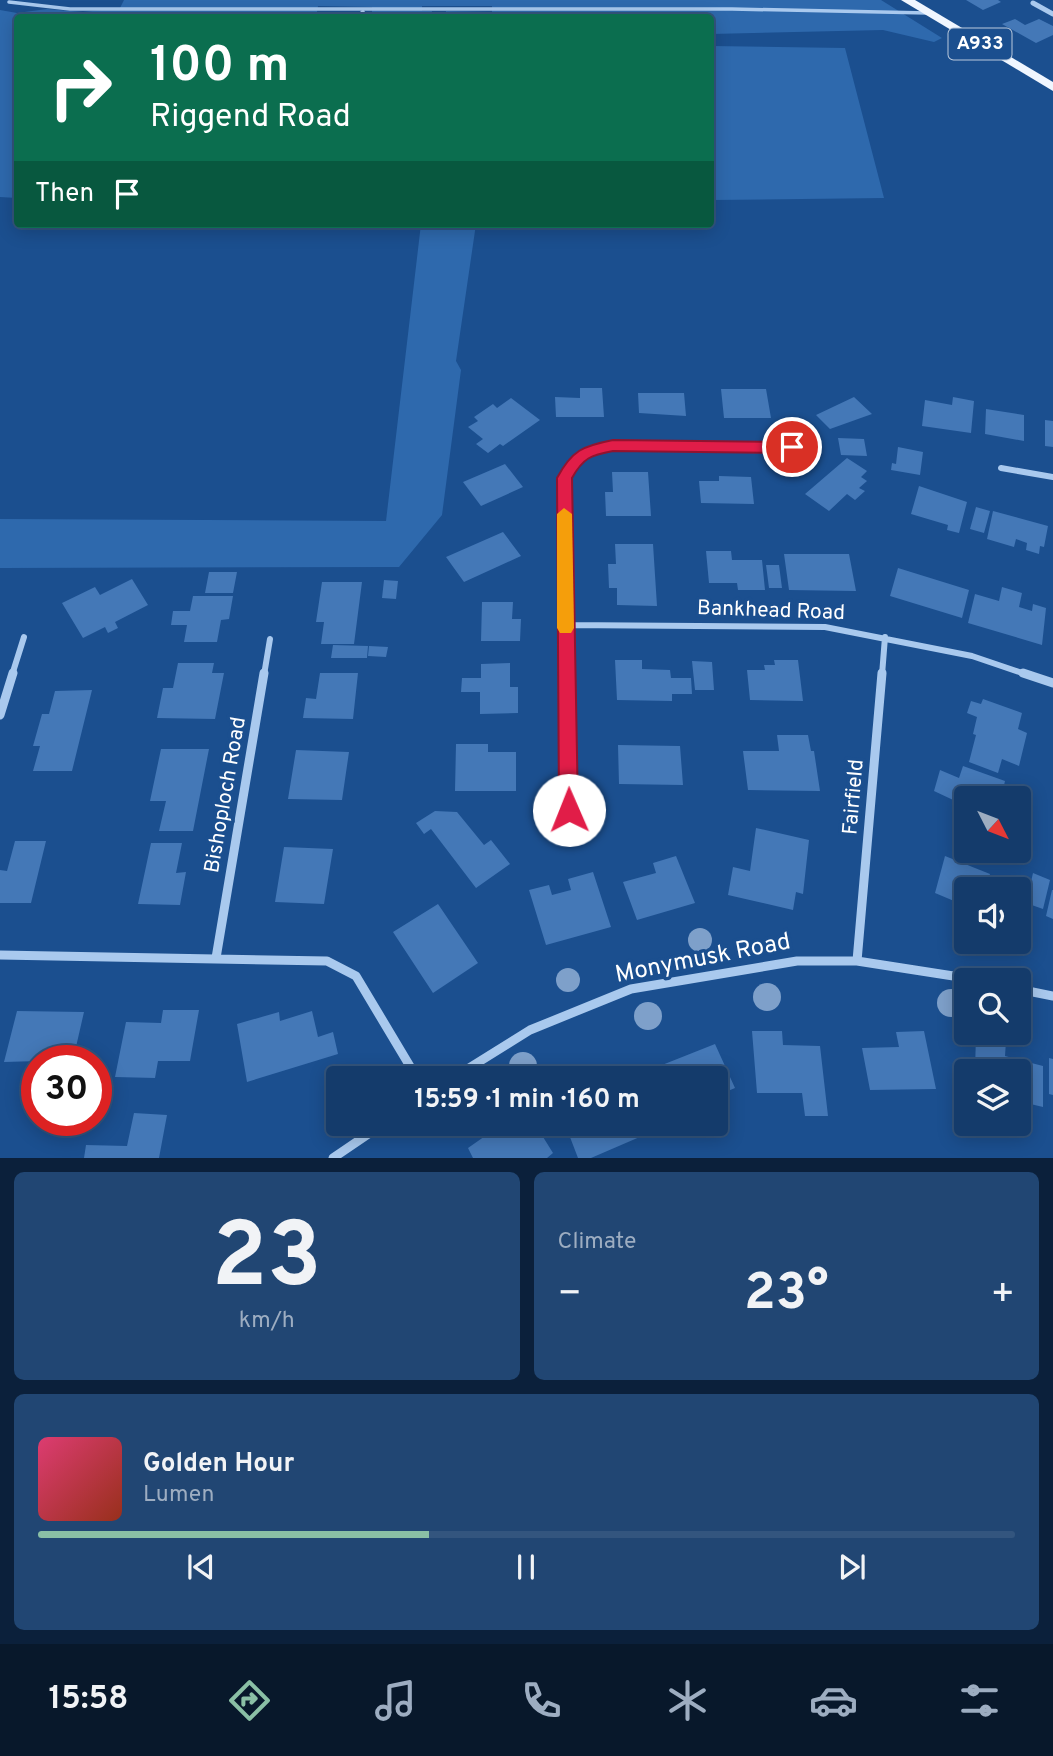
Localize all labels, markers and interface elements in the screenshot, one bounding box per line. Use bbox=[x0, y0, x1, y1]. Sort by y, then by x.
road number: A933 bbox=[948, 28, 1012, 60]
text: 100 m bbox=[150, 37, 289, 99]
icon: right bbox=[35, 42, 126, 133]
text: Riggend Road bbox=[150, 98, 351, 138]
icon: arrive bbox=[108, 175, 146, 213]
text: Then bbox=[35, 178, 94, 211]
pin bbox=[762, 417, 822, 477]
icon: arrive bbox=[773, 428, 811, 466]
street label: Bankhead Road bbox=[696, 595, 846, 627]
street label: Bishoploch Road bbox=[199, 715, 253, 875]
street label: Fairfield bbox=[837, 758, 871, 836]
position arrow bbox=[532, 773, 606, 847]
north arrow bbox=[954, 786, 1031, 863]
map controls bbox=[954, 786, 1031, 1136]
button: sound bbox=[954, 877, 1031, 954]
street label: Monymusk Road bbox=[613, 927, 793, 991]
button: search bbox=[954, 968, 1031, 1045]
speed limit sign: 30 bbox=[21, 1045, 112, 1136]
button: layers bbox=[954, 1059, 1031, 1136]
text: 15:59 · 1 min · 160 m bbox=[414, 1084, 640, 1117]
text: 23 bbox=[212, 1204, 322, 1319]
text: Climate bbox=[558, 1228, 636, 1257]
text: 23° bbox=[744, 1262, 829, 1328]
text: − bbox=[558, 1271, 582, 1320]
text: + bbox=[990, 1271, 1015, 1320]
text: km/h bbox=[239, 1307, 295, 1336]
text: Golden Hour bbox=[143, 1448, 294, 1481]
text: Lumen bbox=[143, 1481, 214, 1510]
icon: previous bbox=[182, 1548, 220, 1586]
icon: pause bbox=[507, 1548, 545, 1586]
icon: next bbox=[833, 1548, 871, 1586]
icon: directions bbox=[225, 1676, 274, 1725]
icon: music bbox=[371, 1676, 420, 1725]
icon: phone bbox=[517, 1676, 566, 1725]
icon: climate bbox=[663, 1676, 712, 1725]
icon: car bbox=[809, 1676, 858, 1725]
icon: filters bbox=[955, 1676, 1004, 1725]
text: 15:58 bbox=[49, 1680, 128, 1720]

